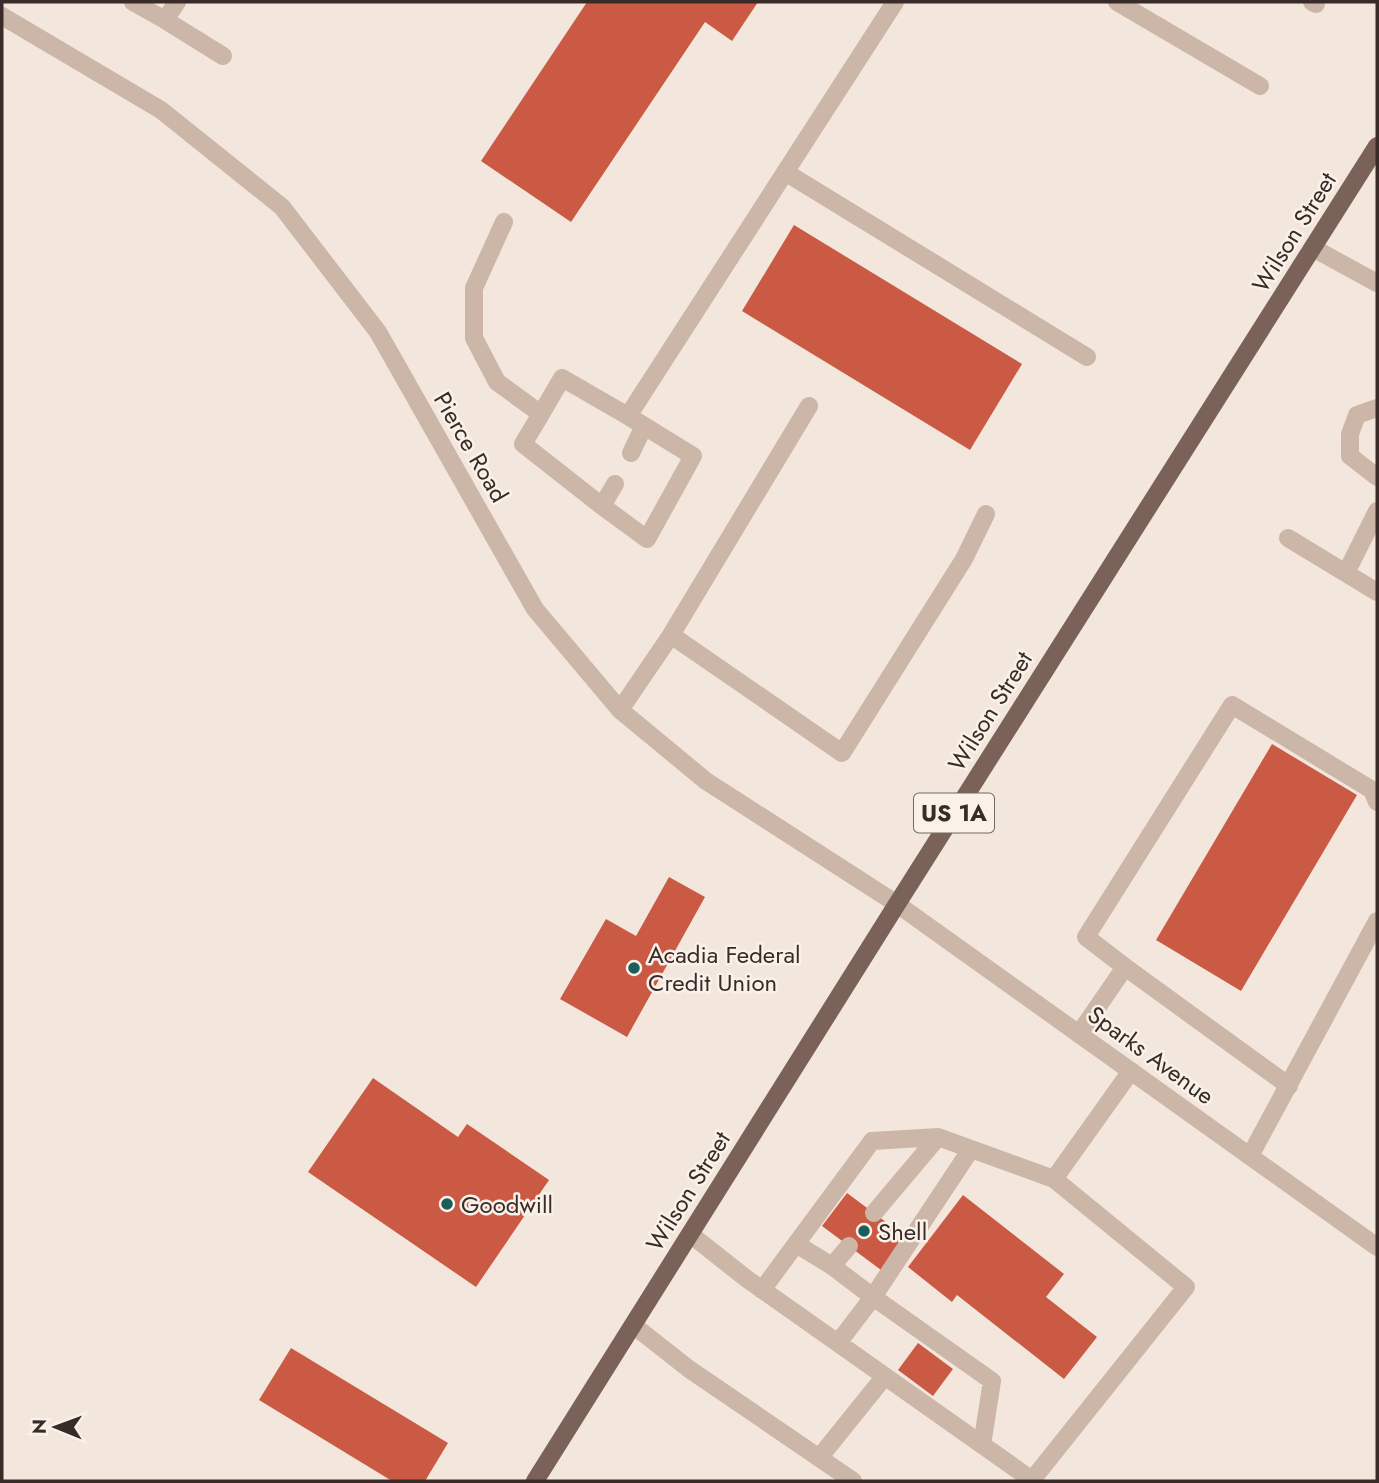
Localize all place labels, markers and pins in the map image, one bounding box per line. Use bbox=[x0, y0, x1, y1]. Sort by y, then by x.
place label: Acadia Federal Credit Union bbox=[648, 937, 801, 1000]
marker: Acadia Federal Credit Union bbox=[626, 960, 642, 976]
place label: Goodwill bbox=[461, 1187, 553, 1222]
marker: Goodwill bbox=[439, 1196, 455, 1212]
place label: Shell bbox=[878, 1214, 927, 1249]
marker: Shell bbox=[856, 1223, 872, 1239]

